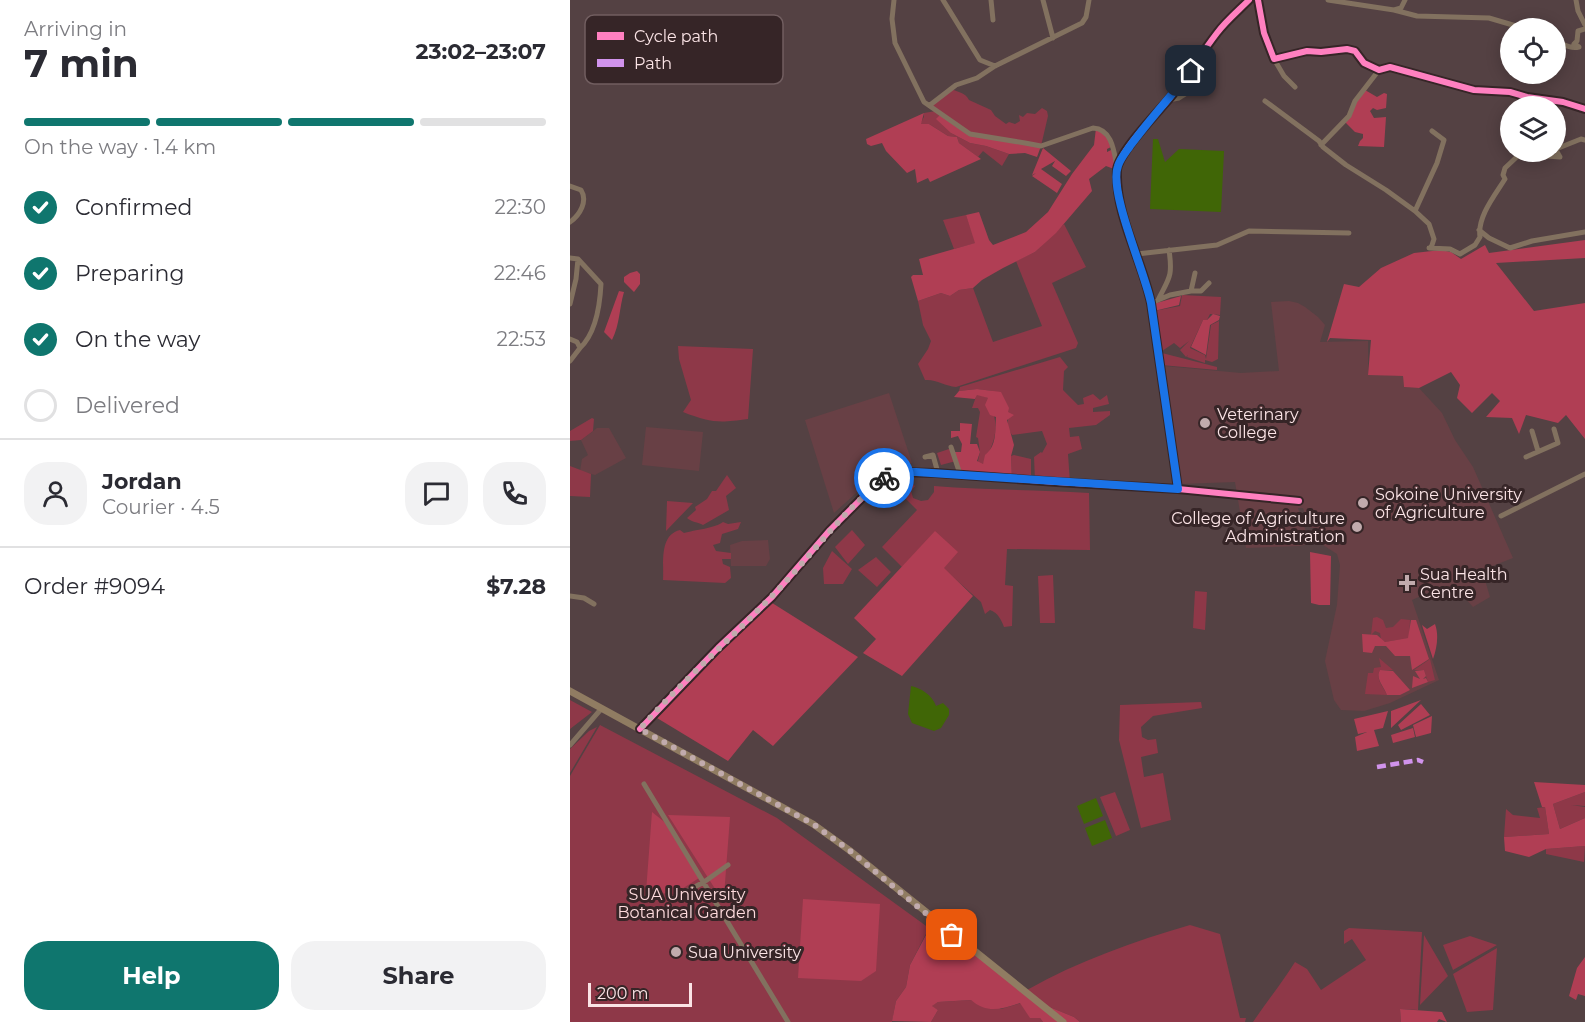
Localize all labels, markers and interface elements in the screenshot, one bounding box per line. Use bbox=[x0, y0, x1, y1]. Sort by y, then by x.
legend bbox=[585, 15, 783, 84]
text: Arriving in bbox=[24, 17, 127, 41]
map controls bbox=[1500, 18, 1566, 162]
button: locate bbox=[1500, 18, 1566, 84]
text: Cycle path bbox=[634, 27, 718, 46]
text: 23:02–23:07 bbox=[416, 38, 546, 65]
text: 7 min bbox=[24, 39, 139, 87]
pin bbox=[1165, 45, 1216, 96]
text: Path bbox=[634, 54, 672, 73]
icon: home bbox=[1174, 54, 1207, 87]
button: layers bbox=[1500, 96, 1566, 162]
text: On the way · 1.4 km bbox=[24, 135, 216, 159]
icon: check bbox=[24, 191, 57, 224]
text: Confirmed bbox=[75, 194, 192, 221]
text: 22:30 bbox=[495, 195, 546, 219]
icon: check bbox=[24, 257, 57, 290]
text: Preparing bbox=[75, 260, 184, 287]
text: 22:46 bbox=[494, 261, 546, 285]
icon: check bbox=[24, 323, 57, 356]
text: On the way bbox=[75, 326, 200, 353]
text: 22:53 bbox=[497, 327, 546, 351]
text: Delivered bbox=[75, 392, 180, 419]
place label: Veterinary College bbox=[1217, 405, 1299, 442]
marker: Veterinary College bbox=[1198, 416, 1212, 430]
courier bbox=[854, 448, 914, 508]
button: person bbox=[24, 462, 87, 525]
button: chat bbox=[405, 462, 468, 525]
button: phone bbox=[483, 462, 546, 525]
icon: bike bbox=[868, 462, 901, 495]
text: Jordan bbox=[102, 468, 182, 495]
place label: Sokoine University of Agriculture bbox=[1375, 485, 1522, 522]
text: Courier · 4.5 bbox=[102, 495, 220, 519]
marker: Sokoine University of Agriculture bbox=[1356, 496, 1370, 510]
place label: College of Agriculture Administration bbox=[1171, 509, 1345, 546]
marker: College of Agriculture Administration bbox=[1350, 520, 1364, 534]
place label: Sua Health Centre bbox=[1420, 565, 1508, 602]
text: Order #9094 bbox=[24, 573, 165, 600]
text: $7.28 bbox=[486, 573, 546, 600]
marker: Sua Health Centre bbox=[1398, 574, 1416, 592]
park label: SUA University Botanical Garden bbox=[617, 885, 757, 922]
pin bbox=[926, 909, 977, 960]
icon: bag bbox=[935, 918, 968, 951]
button: Help bbox=[24, 941, 279, 1010]
button: Share bbox=[291, 941, 546, 1010]
place label: Sua University bbox=[688, 943, 801, 962]
marker: Sua University bbox=[669, 945, 683, 959]
scale bar bbox=[588, 980, 692, 1008]
text: 200 m bbox=[597, 984, 648, 1003]

